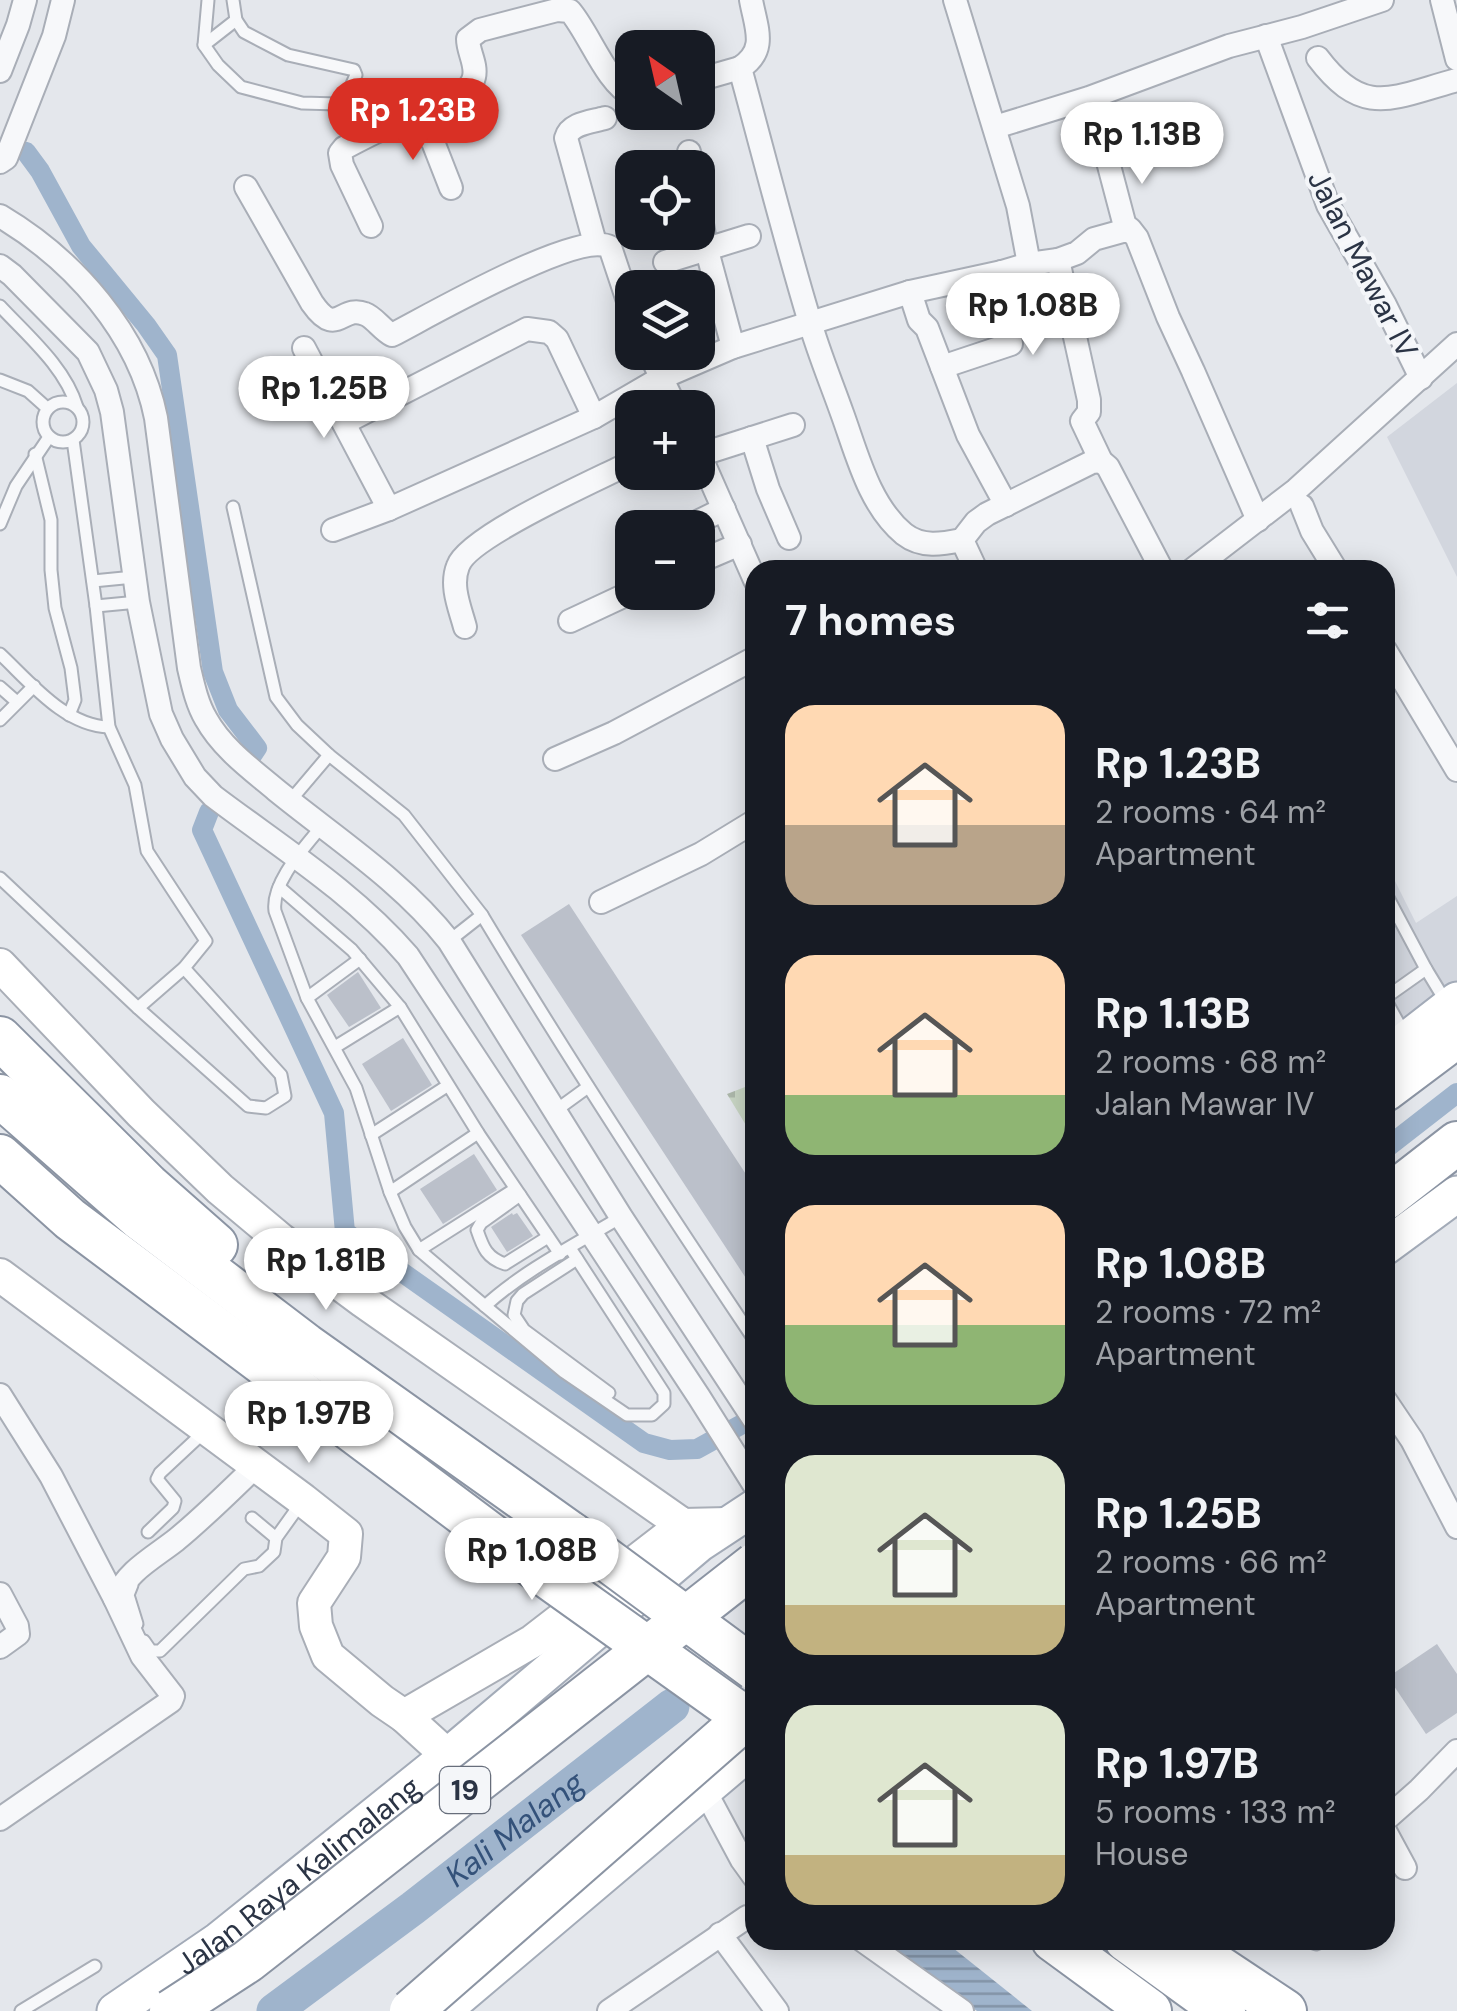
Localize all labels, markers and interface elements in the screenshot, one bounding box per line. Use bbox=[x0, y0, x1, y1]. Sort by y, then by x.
north arrow bbox=[615, 30, 715, 130]
map controls bbox=[615, 30, 715, 610]
pin: Rp 1.23B bbox=[310, 78, 516, 163]
text: Rp 1.23B bbox=[350, 89, 476, 131]
pin: Rp 1.13B bbox=[1039, 102, 1245, 187]
text: Rp 1.13B bbox=[1083, 113, 1201, 155]
button: locate bbox=[615, 150, 715, 250]
street label: Jalan Mawar IV bbox=[1299, 164, 1427, 364]
button: layers bbox=[615, 270, 715, 370]
pin: Rp 1.08B bbox=[930, 273, 1136, 358]
text: Rp 1.08B bbox=[968, 284, 1098, 326]
pin: Rp 1.25B bbox=[221, 356, 427, 441]
text: Rp 1.25B bbox=[260, 367, 388, 409]
button: + bbox=[615, 390, 715, 490]
button: − bbox=[615, 510, 715, 610]
text: 7 homes bbox=[785, 593, 956, 648]
icon: filters bbox=[1300, 593, 1355, 648]
text: Rp 1.23B bbox=[1095, 736, 1261, 791]
icon: home bbox=[865, 745, 985, 865]
text: 2 rooms · 64 m² bbox=[1095, 791, 1326, 833]
text: Apartment bbox=[1095, 833, 1256, 875]
text: Rp 1.13B bbox=[1095, 986, 1251, 1041]
icon: home bbox=[865, 995, 985, 1115]
text: 2 rooms · 68 m² bbox=[1095, 1041, 1326, 1083]
text: Jalan Mawar IV bbox=[1095, 1083, 1314, 1125]
pin: Rp 1.81B bbox=[223, 1228, 429, 1313]
text: Rp 1.08B bbox=[1095, 1236, 1266, 1291]
text: Rp 1.81B bbox=[266, 1239, 386, 1281]
icon: home bbox=[865, 1245, 985, 1365]
text: 2 rooms · 72 m² bbox=[1095, 1291, 1321, 1333]
text: Apartment bbox=[1095, 1333, 1256, 1375]
pin: Rp 1.97B bbox=[206, 1381, 412, 1466]
text: Rp 1.97B bbox=[247, 1392, 372, 1434]
text: Rp 1.25B bbox=[1095, 1486, 1262, 1541]
icon: home bbox=[865, 1495, 985, 1615]
pin: Rp 1.08B bbox=[429, 1518, 635, 1603]
text: Rp 1.08B bbox=[467, 1529, 597, 1571]
text: 2 rooms · 66 m² bbox=[1095, 1541, 1327, 1583]
text: Apartment bbox=[1095, 1583, 1256, 1625]
text: Rp 1.97B bbox=[1095, 1736, 1259, 1791]
icon: home bbox=[865, 1745, 985, 1865]
water label: Kali Malang bbox=[437, 1760, 594, 1896]
street label: Jalan Raya Kalimalang bbox=[168, 1767, 428, 1983]
road number: 19 bbox=[440, 1767, 490, 1813]
text: 5 rooms · 133 m² bbox=[1095, 1791, 1336, 1833]
text: House bbox=[1095, 1833, 1188, 1875]

